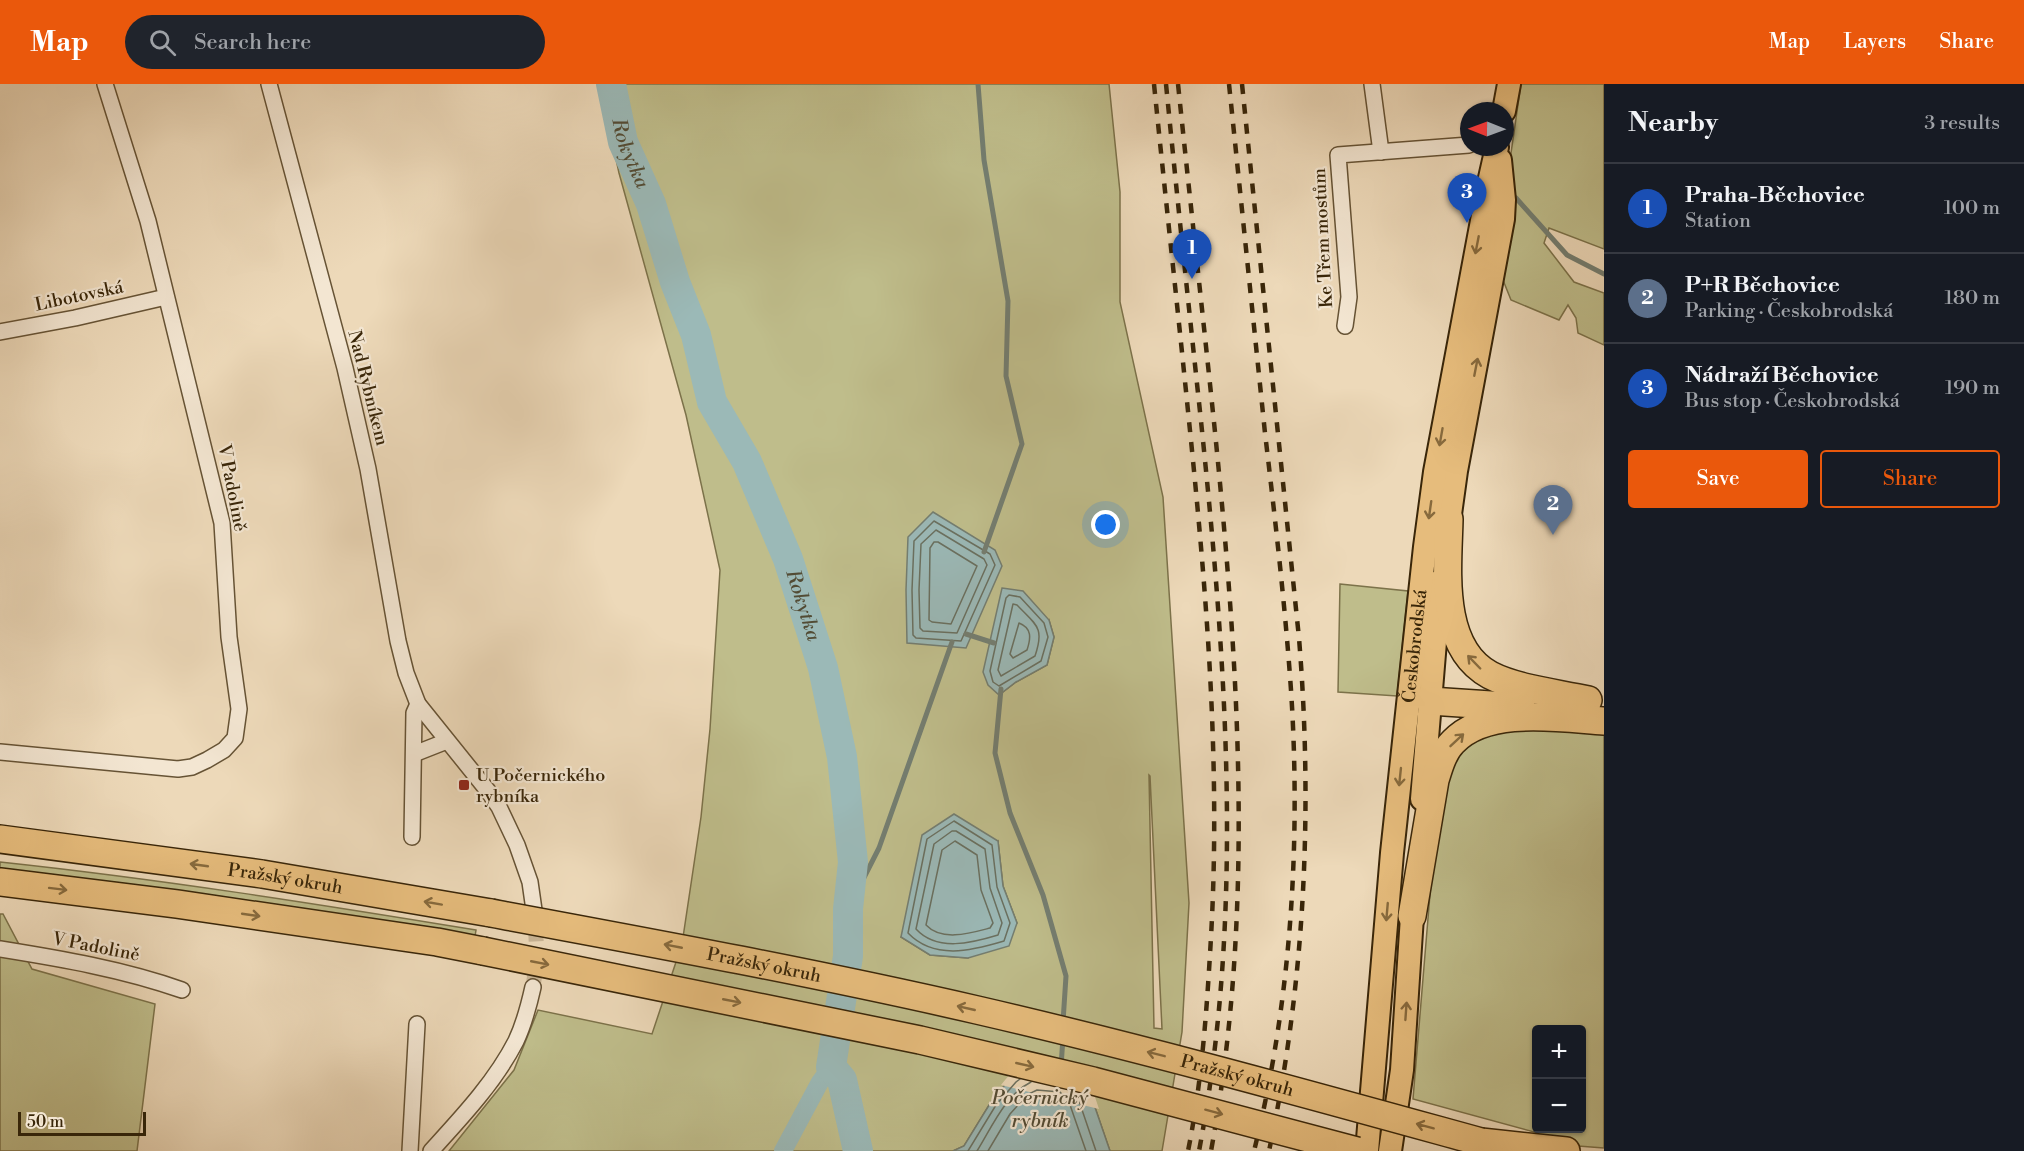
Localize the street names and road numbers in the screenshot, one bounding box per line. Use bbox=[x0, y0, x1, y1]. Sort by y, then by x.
street label: Ke Třem mostům bbox=[1308, 167, 1338, 309]
street label: Libotovská bbox=[33, 275, 126, 317]
street label: Nad Rybníkem bbox=[343, 328, 394, 448]
street label: V Padolině bbox=[212, 441, 252, 534]
street label: Českobrodská bbox=[1397, 588, 1432, 704]
street label: Pražský okruh bbox=[226, 858, 345, 899]
street label: V Padolině bbox=[49, 927, 142, 967]
street label: Pražský okruh bbox=[705, 942, 824, 988]
street label: Pražský okruh bbox=[1178, 1049, 1297, 1102]

